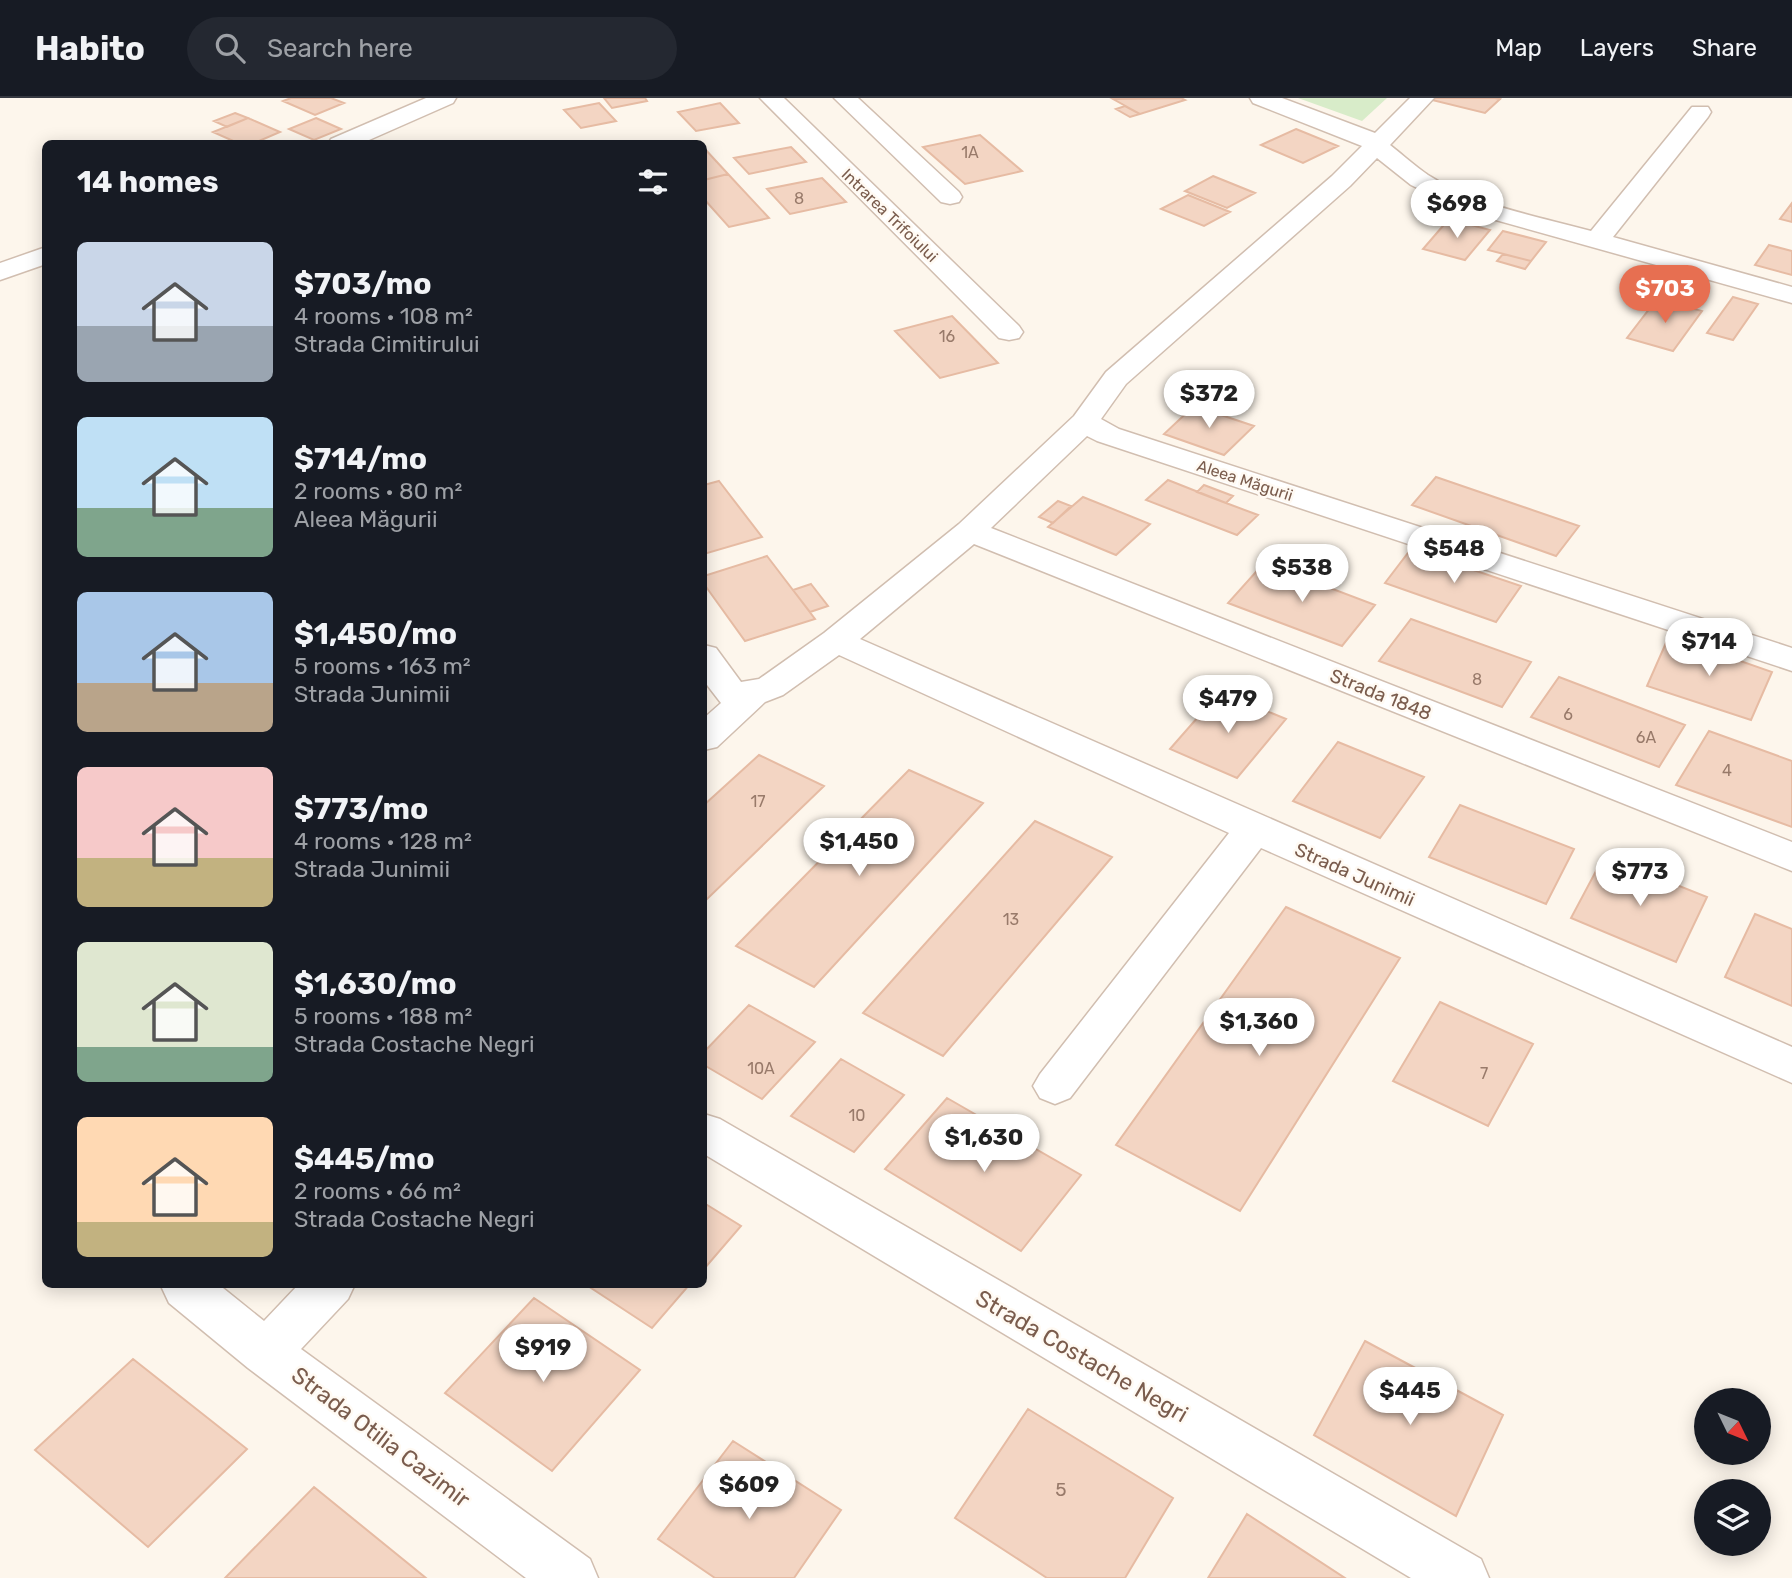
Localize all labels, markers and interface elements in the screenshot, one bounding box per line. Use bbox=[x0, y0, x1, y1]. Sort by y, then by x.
search box bbox=[187, 17, 677, 80]
text: Habito bbox=[35, 29, 145, 68]
icon: search bbox=[211, 29, 249, 67]
text: Search here bbox=[267, 33, 413, 64]
text: Map bbox=[1495, 34, 1542, 62]
text: Layers bbox=[1580, 34, 1654, 62]
text: Share bbox=[1692, 34, 1757, 62]
house number: 1A bbox=[961, 143, 979, 162]
icon: filters bbox=[634, 163, 672, 201]
text: 14 homes bbox=[77, 164, 219, 200]
street label: Intrarea Trifoiului bbox=[838, 165, 942, 266]
pin: $698 bbox=[1416, 180, 1498, 240]
house number: 8 bbox=[794, 189, 804, 208]
text: $698 bbox=[1427, 189, 1487, 217]
text: $703/mo bbox=[294, 266, 432, 302]
pin: $703 bbox=[1624, 266, 1706, 325]
icon: home bbox=[133, 270, 217, 354]
text: $703 bbox=[1635, 274, 1695, 302]
text: 4 rooms · 108 m² bbox=[294, 302, 473, 330]
house number: 16 bbox=[939, 327, 956, 346]
text: Strada Cimitirului bbox=[294, 330, 480, 358]
pin: $372 bbox=[1168, 370, 1250, 430]
text: $372 bbox=[1180, 379, 1238, 407]
text: $714/mo bbox=[294, 441, 427, 477]
icon: home bbox=[133, 445, 217, 529]
street label: Aleea Măgurii bbox=[1194, 456, 1295, 505]
text: 2 rooms · 80 m² bbox=[294, 477, 462, 505]
text: Aleea Măgurii bbox=[294, 505, 438, 533]
pin: $548 bbox=[1413, 526, 1495, 585]
text: $548 bbox=[1423, 534, 1485, 562]
pin: $538 bbox=[1261, 545, 1343, 604]
text: $538 bbox=[1272, 553, 1332, 581]
text: $1,450/mo bbox=[294, 616, 457, 652]
pin: $714 bbox=[1668, 618, 1750, 678]
icon: home bbox=[133, 620, 217, 704]
text: $714 bbox=[1681, 627, 1737, 655]
text: 5 rooms · 163 m² bbox=[294, 652, 471, 680]
street label: Strada 1848 bbox=[1327, 664, 1435, 725]
house number: 8 bbox=[1472, 670, 1482, 689]
pin: $479 bbox=[1187, 676, 1269, 735]
text: Strada Junimii bbox=[294, 680, 450, 708]
text: $479 bbox=[1199, 684, 1257, 712]
house number: 6 bbox=[1563, 705, 1573, 724]
house number: 6A bbox=[1636, 728, 1656, 747]
house number: 4 bbox=[1722, 761, 1732, 780]
text: $773/mo bbox=[294, 791, 428, 827]
house number: 17 bbox=[750, 792, 766, 811]
icon: home bbox=[133, 795, 217, 879]
pin: $1,450 bbox=[802, 818, 916, 878]
text: 4 rooms · 128 m² bbox=[294, 827, 472, 855]
text: $1,450 bbox=[819, 827, 899, 855]
street label: Strada Junimii bbox=[1291, 838, 1418, 911]
pin: $773 bbox=[1599, 848, 1681, 908]
text: Strada Junimii bbox=[294, 855, 450, 883]
text: $773 bbox=[1612, 857, 1668, 885]
house number: 13 bbox=[1003, 910, 1019, 929]
text: $1,630/mo bbox=[294, 966, 457, 1002]
icon: home bbox=[133, 970, 217, 1054]
pin: $1,360 bbox=[1202, 998, 1316, 1058]
text: 5 rooms · 188 m² bbox=[294, 1002, 472, 1030]
text: $1,360 bbox=[1220, 1007, 1298, 1035]
text: Strada Costache Negri bbox=[294, 1030, 535, 1058]
house number: 10A bbox=[747, 1059, 775, 1078]
house number: 7 bbox=[1480, 1064, 1488, 1083]
house number: 10 bbox=[848, 1106, 866, 1125]
pin: $1,630 bbox=[927, 1114, 1041, 1174]
text: $1,630 bbox=[945, 1123, 1023, 1151]
text: $445/mo bbox=[294, 1141, 435, 1177]
icon: home bbox=[133, 1145, 217, 1229]
text: 2 rooms · 66 m² bbox=[294, 1177, 461, 1205]
text: Strada Costache Negri bbox=[294, 1205, 535, 1233]
street label: Strada Costache Negri bbox=[971, 1284, 1193, 1428]
pin: $919 bbox=[502, 1324, 584, 1384]
text: $919 bbox=[515, 1333, 571, 1361]
street label: Strada Otilia Cazimir bbox=[286, 1361, 476, 1513]
pin: $445 bbox=[1369, 1368, 1451, 1427]
text: $445 bbox=[1379, 1376, 1441, 1404]
north arrow bbox=[1694, 1388, 1771, 1465]
map controls bbox=[1694, 1388, 1771, 1556]
pin: $609 bbox=[708, 1462, 790, 1521]
text: $609 bbox=[719, 1470, 779, 1498]
house number: 5 bbox=[1055, 1478, 1067, 1501]
button: layers bbox=[1694, 1479, 1771, 1556]

